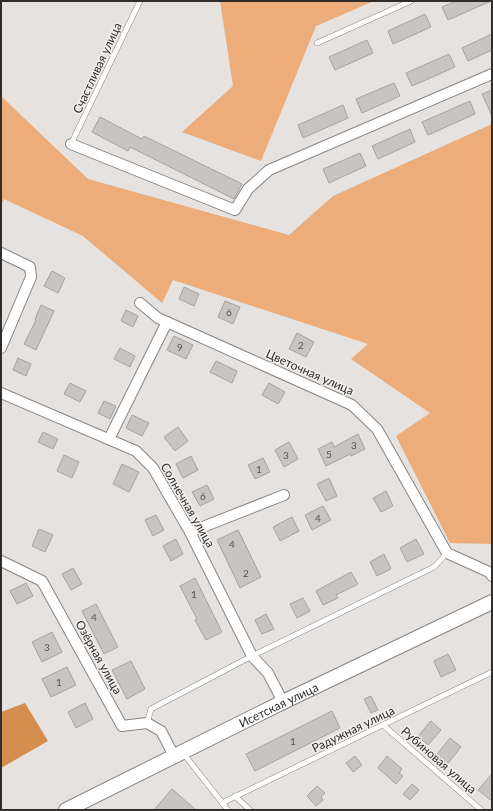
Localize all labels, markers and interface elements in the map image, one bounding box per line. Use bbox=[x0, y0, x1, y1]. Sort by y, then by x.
street label: Счастливая улица bbox=[69, 20, 125, 116]
house number: 6 bbox=[226, 306, 232, 318]
house number: 2 bbox=[298, 339, 304, 351]
house number: 9 bbox=[177, 341, 183, 353]
street label: Цветочная улица bbox=[264, 346, 356, 398]
house number: 3 bbox=[351, 439, 357, 451]
house number: 5 bbox=[326, 448, 332, 460]
house number: 3 bbox=[283, 449, 289, 461]
street label: Солнечная улица bbox=[158, 460, 218, 550]
house number: 1 bbox=[256, 463, 262, 475]
house number: 6 bbox=[200, 490, 206, 502]
house number: 4 bbox=[315, 512, 321, 524]
house number: 4 bbox=[229, 538, 235, 550]
house number: 2 bbox=[243, 567, 249, 579]
house number: 1 bbox=[191, 588, 197, 600]
house number: 4 bbox=[91, 611, 97, 623]
street label: Озёрная улица bbox=[72, 617, 126, 697]
house number: 3 bbox=[44, 641, 50, 653]
house number: 1 bbox=[56, 676, 62, 688]
street label: Исетская улица bbox=[236, 679, 320, 730]
street label: Радужная улица bbox=[309, 702, 397, 756]
street label: Рубиновая улица bbox=[398, 723, 480, 797]
house number: 1 bbox=[290, 735, 296, 747]

